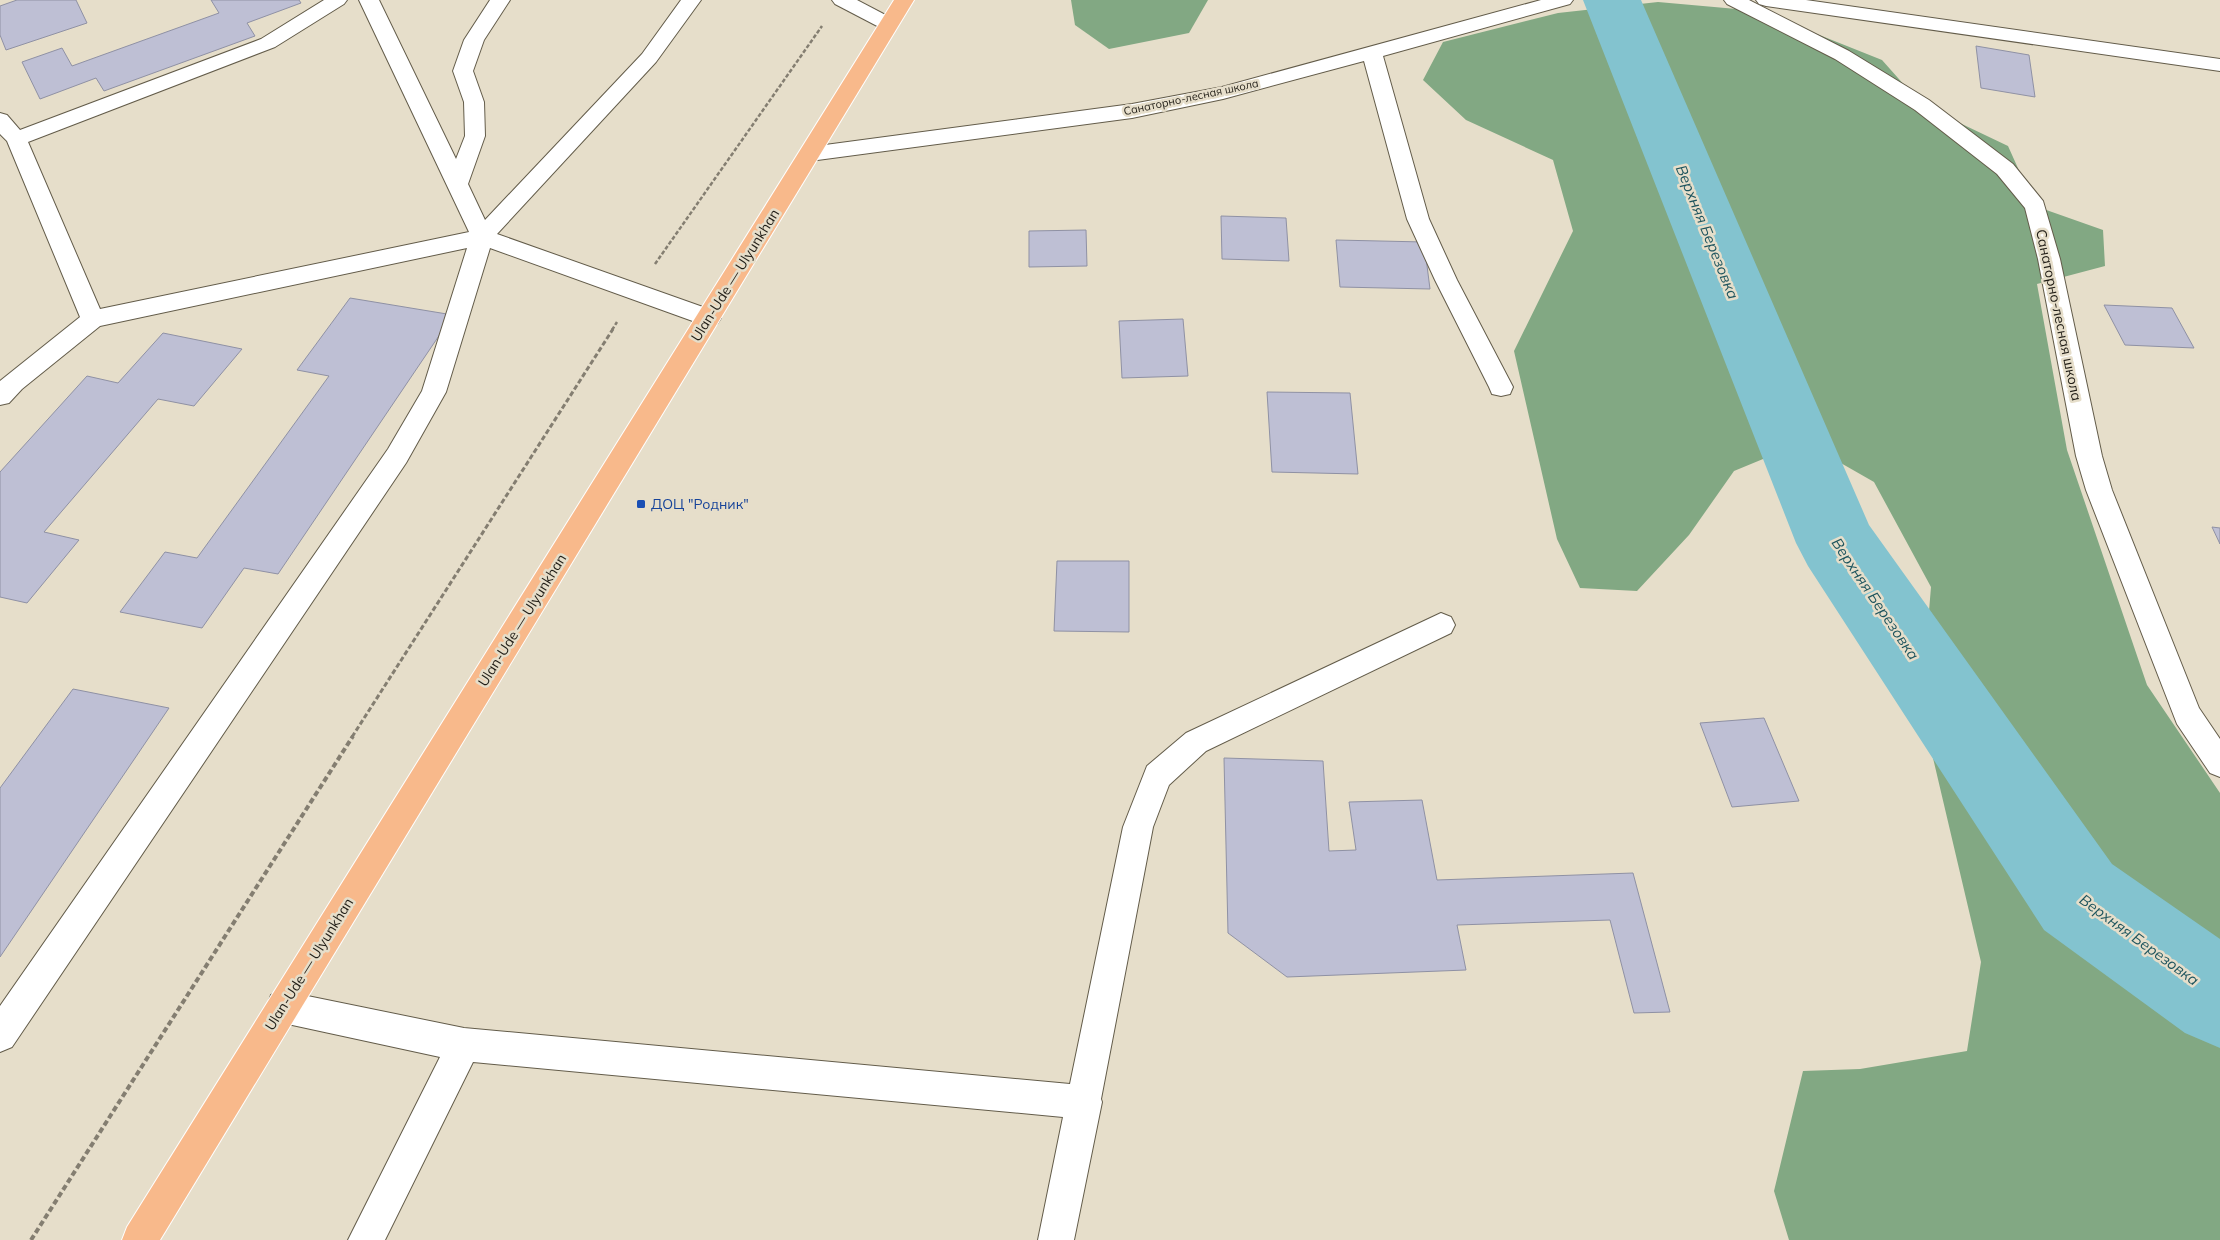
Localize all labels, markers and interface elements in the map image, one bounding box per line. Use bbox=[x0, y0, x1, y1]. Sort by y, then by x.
street label: Санаторно-лесная школа bbox=[1122, 76, 1260, 118]
water label: Верхняя Березовка bbox=[1672, 162, 1743, 302]
street label: Ulan-Ude — Ulyunkhan bbox=[687, 205, 783, 345]
street label: Санаторно-лесная школа bbox=[2032, 228, 2086, 402]
place label: ДОЦ "Родник" bbox=[651, 495, 749, 513]
marker: ДОЦ "Родник" bbox=[635, 498, 647, 510]
water label: Верхняя Березовка bbox=[1828, 534, 1923, 663]
street label: Ulan-Ude — Ulyunkhan bbox=[474, 550, 570, 690]
water label: Верхняя Березовка bbox=[2076, 890, 2203, 989]
street label: Ulan-Ude — Ulyunkhan bbox=[261, 894, 357, 1034]

